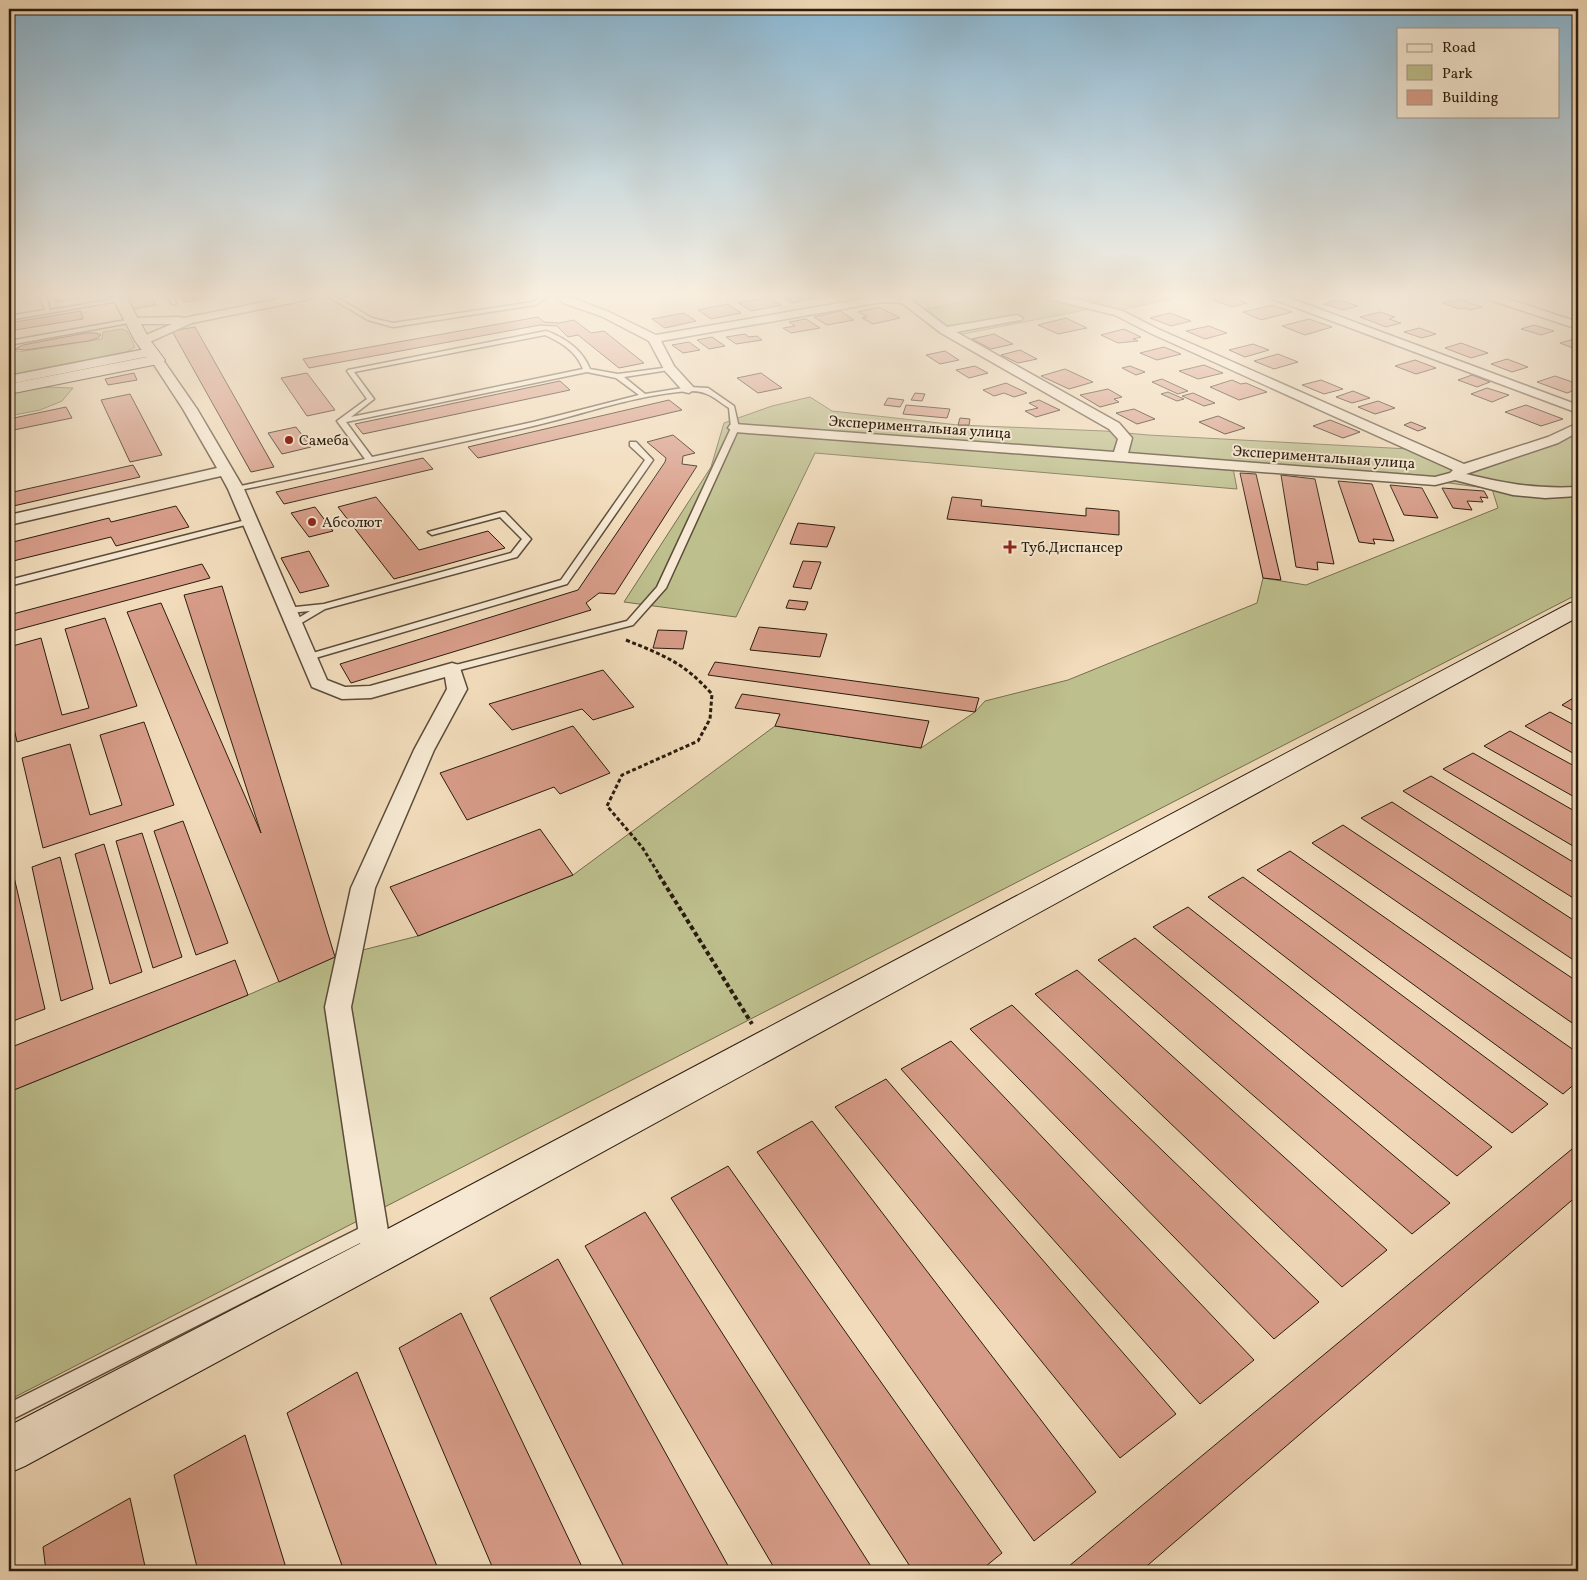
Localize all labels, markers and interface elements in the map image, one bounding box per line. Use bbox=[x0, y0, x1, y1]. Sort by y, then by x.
legend bbox=[1397, 28, 1560, 118]
text: Road bbox=[1442, 38, 1476, 59]
text: Park bbox=[1442, 64, 1473, 85]
text: Building bbox=[1442, 88, 1499, 109]
street label: Экспериментальная улица bbox=[828, 412, 1012, 445]
place label: Самеба bbox=[299, 431, 349, 452]
marker: Самеба bbox=[283, 434, 295, 446]
street label: Экспериментальная улица bbox=[1232, 442, 1416, 475]
place label: Абсолют bbox=[322, 513, 383, 534]
marker: Абсолют bbox=[306, 516, 318, 528]
place label: Туб.Диспансер bbox=[1021, 538, 1123, 559]
marker: Туб.Диспансер bbox=[1003, 540, 1017, 554]

